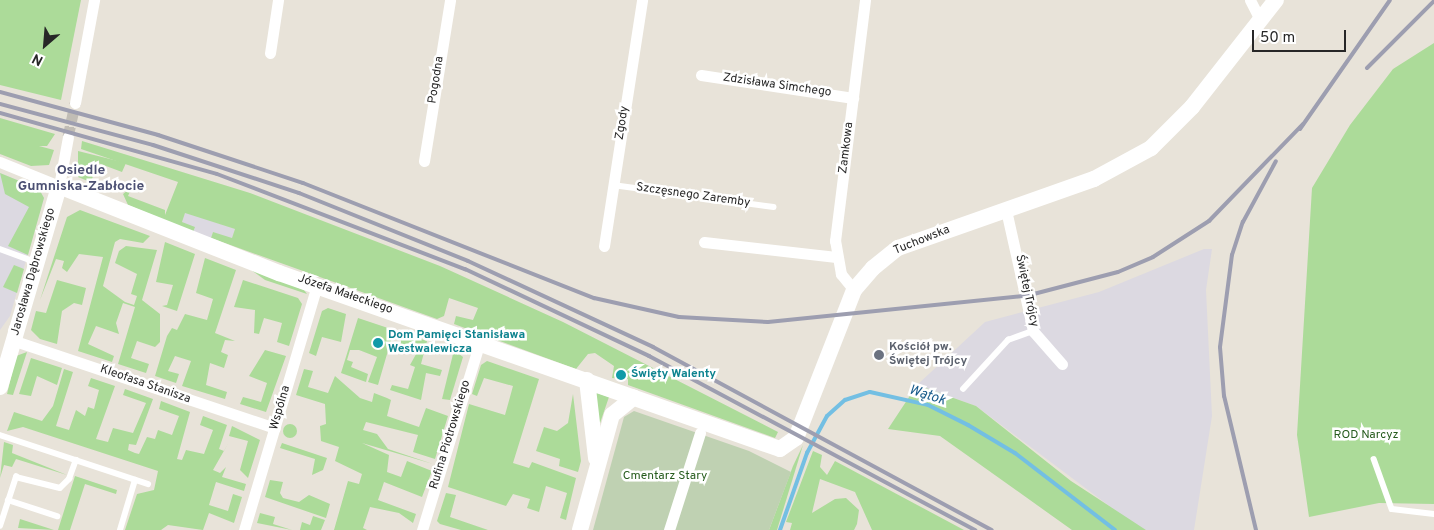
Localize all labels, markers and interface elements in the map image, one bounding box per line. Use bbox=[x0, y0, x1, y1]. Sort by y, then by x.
north arrow bbox=[20, 20, 70, 70]
scale bar bbox=[1254, 20, 1348, 52]
text: 50 m bbox=[1260, 29, 1295, 48]
text: N bbox=[30, 49, 46, 69]
street label: Pogodna bbox=[426, 55, 448, 105]
street label: Zdzisława Simchego bbox=[722, 71, 832, 101]
street label: Zgody bbox=[613, 105, 633, 141]
street label: Zamkowa bbox=[837, 121, 857, 175]
district label: Osiedle Gumniska-Zabłocie bbox=[18, 163, 144, 196]
street label: Szczęsnego Zaremby bbox=[635, 181, 751, 211]
street label: Jarosława Dąbrowskiego bbox=[9, 207, 59, 337]
street label: Tuchowska bbox=[892, 223, 952, 259]
street label: Świętej Trójcy bbox=[1011, 253, 1041, 329]
street label: Józefa Małeckiego bbox=[296, 272, 394, 318]
place label: Dom Pamięci Stanisława Westwalewicza bbox=[388, 329, 525, 357]
marker: Dom Pamięci Stanisława Westwalewicza bbox=[372, 337, 384, 349]
place label: Kościół pw. Świętej Trójcy bbox=[889, 341, 967, 369]
marker: Kościół pw. Świętej Trójcy bbox=[873, 349, 885, 361]
street label: Kleofasa Stanisza bbox=[98, 363, 192, 407]
place label: Święty Walenty bbox=[631, 368, 716, 382]
marker: Święty Walenty bbox=[615, 369, 627, 381]
street label: Rufina Piotrowskiego bbox=[428, 379, 474, 491]
water label: Wątok bbox=[907, 382, 947, 410]
street label: Wspólna bbox=[268, 384, 294, 432]
park label: ROD Narcyz bbox=[1333, 429, 1399, 443]
park label: Cmentarz Stary bbox=[623, 470, 707, 484]

